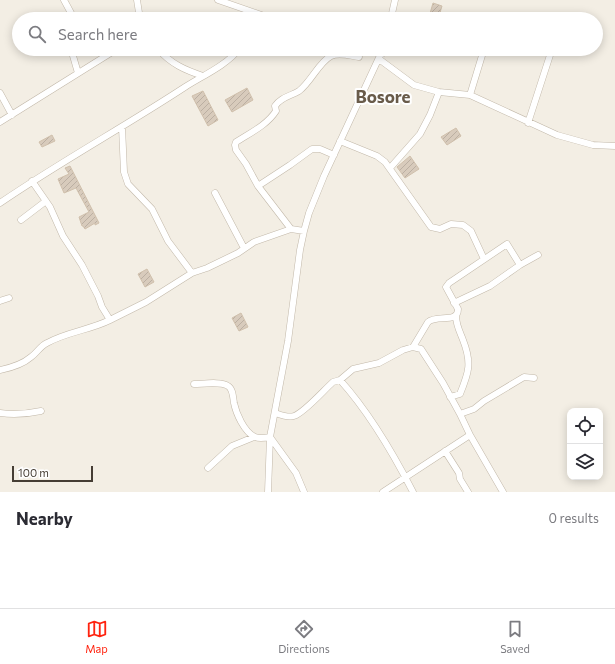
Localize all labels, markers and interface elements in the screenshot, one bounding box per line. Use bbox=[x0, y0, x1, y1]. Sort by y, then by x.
search box bbox=[12, 12, 603, 56]
icon: search bbox=[26, 23, 48, 45]
text: Search here bbox=[58, 25, 137, 43]
district label: Bosore bbox=[355, 86, 411, 107]
map controls bbox=[567, 408, 603, 480]
button: locate bbox=[567, 408, 603, 444]
button: layers bbox=[567, 444, 603, 480]
scale bar bbox=[12, 464, 93, 483]
text: 100 m bbox=[18, 466, 49, 479]
text: Nearby bbox=[16, 508, 73, 529]
text: 0 results bbox=[548, 510, 599, 526]
tab: Map bbox=[85, 618, 108, 655]
tab: Directions bbox=[278, 618, 330, 655]
tab: Saved bbox=[500, 618, 530, 655]

